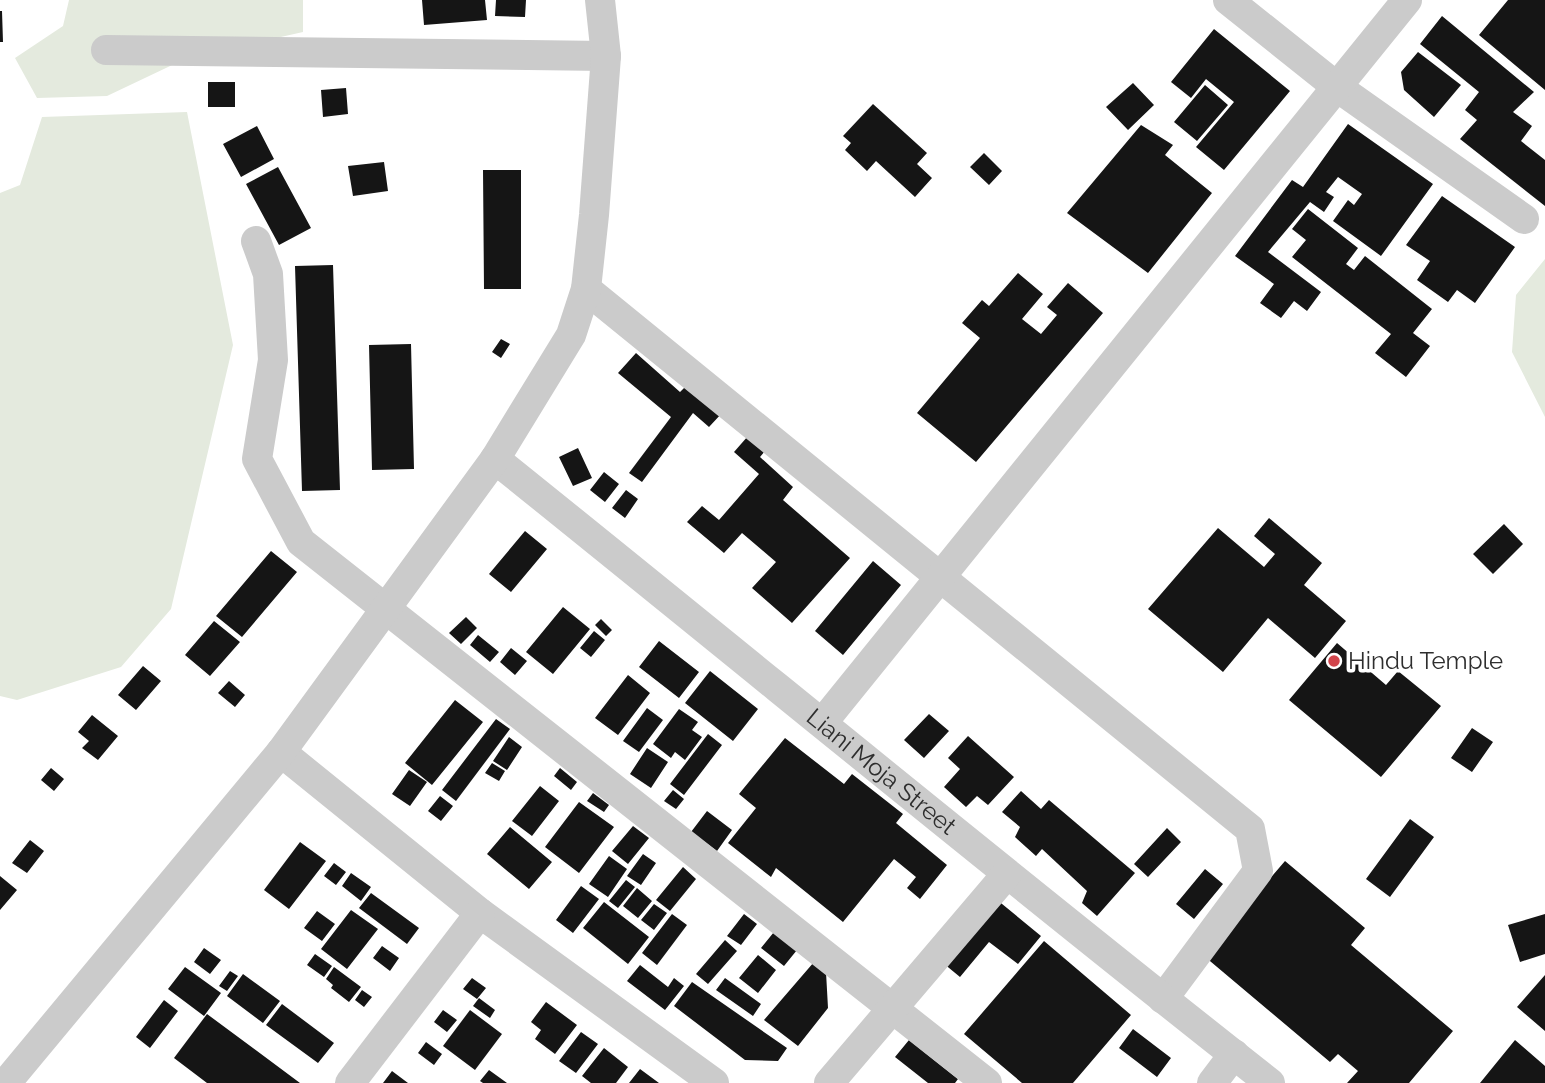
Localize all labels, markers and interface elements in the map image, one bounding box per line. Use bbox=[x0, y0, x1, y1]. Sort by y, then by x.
place label: Hindu Temple bbox=[1348, 646, 1503, 675]
marker: Hindu Temple bbox=[1326, 653, 1342, 669]
street label: Liani Moja Street bbox=[801, 702, 962, 841]

